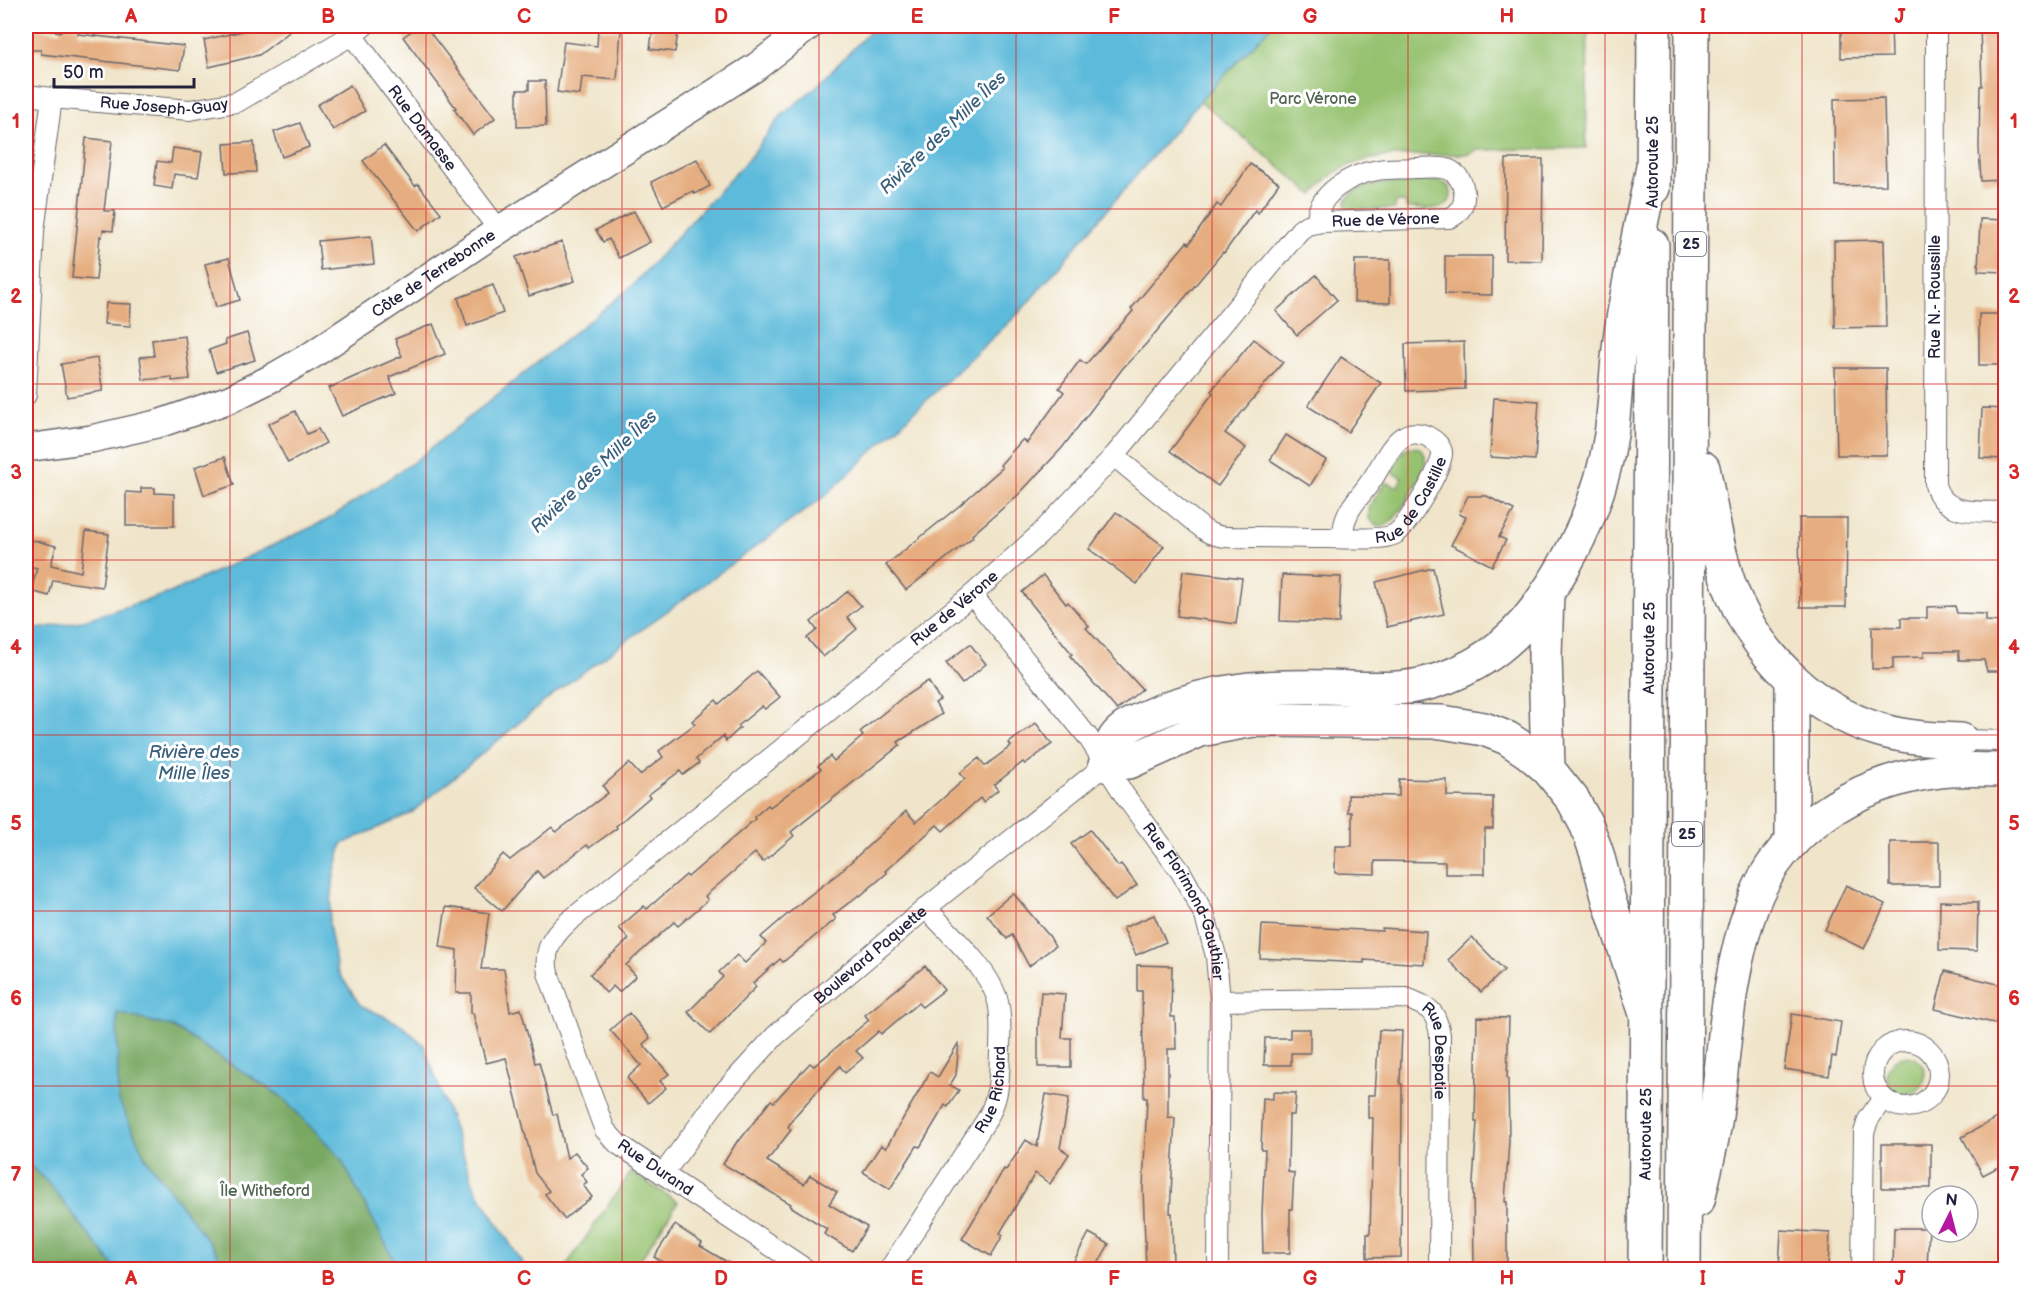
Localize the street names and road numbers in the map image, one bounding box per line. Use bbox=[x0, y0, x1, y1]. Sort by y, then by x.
street label: Rue Damasse bbox=[384, 82, 461, 175]
street label: Rue Joseph-Guay bbox=[99, 93, 230, 120]
street label: Autoroute 25 bbox=[1644, 116, 1663, 208]
street label: Rue de Vérone bbox=[1331, 209, 1440, 231]
street label: Côte de Terrebonne bbox=[368, 225, 500, 322]
road number: 25 bbox=[1676, 232, 1706, 256]
street label: Rue N.- Roussille bbox=[1926, 234, 1945, 359]
street label: Rue de Castille bbox=[1374, 454, 1451, 548]
street label: Rue de Vérone bbox=[907, 566, 1003, 650]
street label: Autoroute 25 bbox=[1639, 602, 1659, 694]
street label: Rue Florimond-Gauthier bbox=[1138, 819, 1228, 981]
road number: 25 bbox=[1672, 822, 1702, 846]
street label: Boulevard Paquette bbox=[810, 902, 931, 1008]
street label: Rue Despatie bbox=[1418, 998, 1450, 1100]
street label: Rue Richard bbox=[971, 1046, 1010, 1137]
street label: Autoroute 25 bbox=[1636, 1088, 1656, 1180]
street label: Rue Durand bbox=[613, 1136, 697, 1200]

